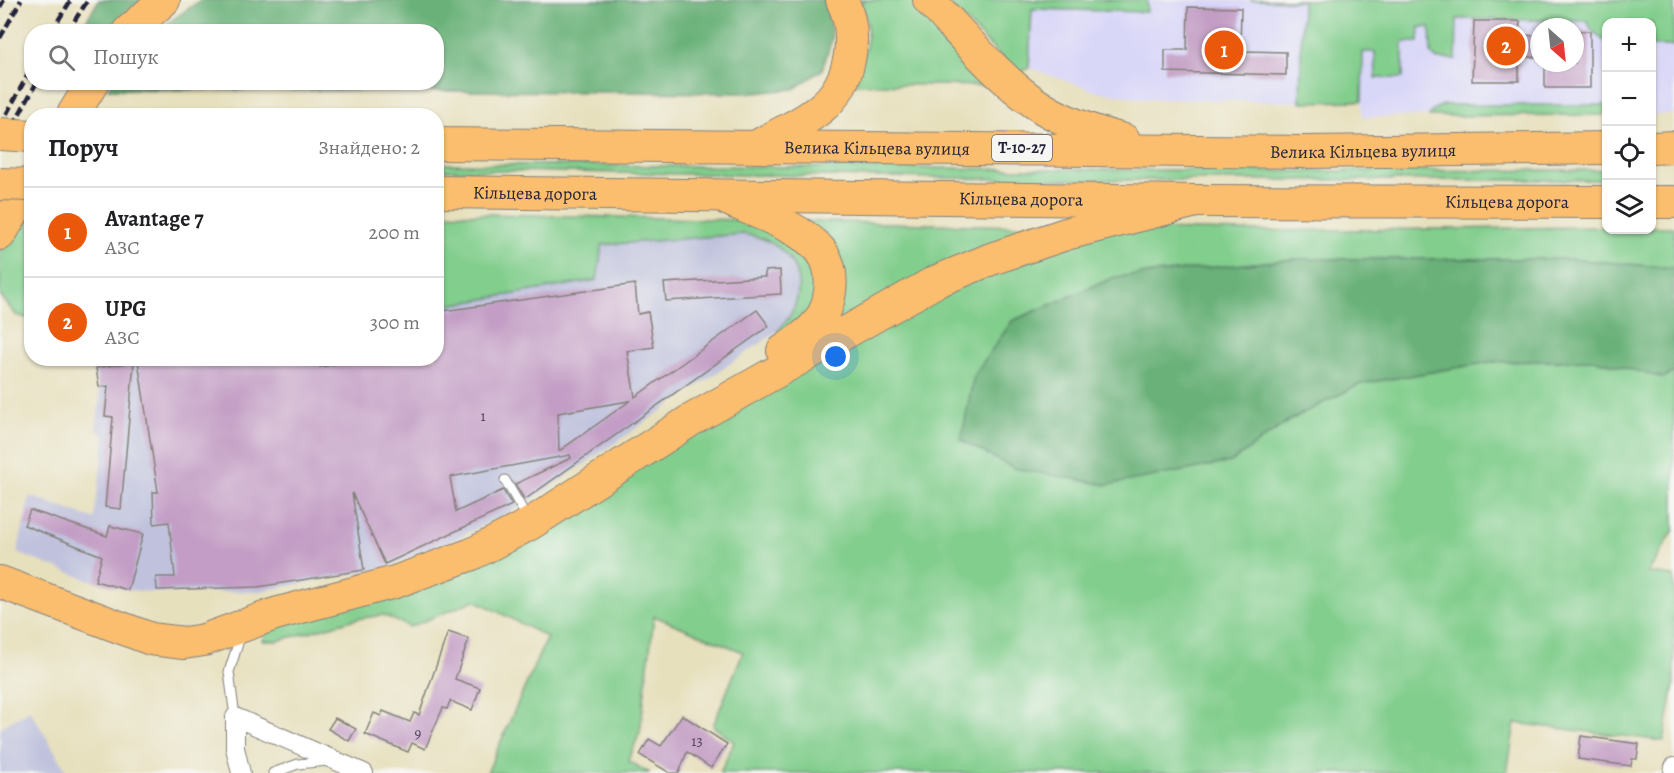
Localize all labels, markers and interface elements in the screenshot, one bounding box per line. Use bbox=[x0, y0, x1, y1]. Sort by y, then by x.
north arrow bbox=[1530, 18, 1584, 72]
map controls bbox=[1602, 18, 1656, 234]
button: + bbox=[1602, 18, 1656, 72]
search box bbox=[24, 24, 444, 90]
pin: 2 bbox=[1486, 24, 1526, 68]
pin: 1 bbox=[1204, 28, 1244, 72]
icon: search bbox=[45, 41, 78, 74]
text: Пошук bbox=[93, 42, 159, 72]
button: − bbox=[1602, 72, 1656, 126]
button: locate bbox=[1602, 126, 1656, 180]
text: Поруч bbox=[48, 130, 119, 165]
text: Знайдено: 2 bbox=[318, 134, 420, 161]
street label: Велика Кільцева вулиця bbox=[784, 135, 970, 161]
road number: Т-10-27 bbox=[992, 135, 1052, 161]
street label: Велика Кільцева вулиця bbox=[1270, 138, 1456, 164]
street label: Кільцева дорога bbox=[473, 180, 598, 206]
button: layers bbox=[1602, 180, 1656, 234]
street label: Кільцева дорога bbox=[959, 186, 1084, 212]
street label: Кільцева дорога bbox=[1445, 190, 1570, 214]
text: Avantage 7 bbox=[105, 204, 204, 234]
text: 1 bbox=[64, 219, 71, 246]
text: 200 m bbox=[369, 219, 420, 246]
text: АЗС bbox=[105, 234, 140, 261]
text: UPG bbox=[105, 294, 147, 324]
text: 2 bbox=[63, 309, 72, 336]
text: 300 m bbox=[370, 309, 420, 336]
text: АЗС bbox=[105, 324, 140, 351]
your location bbox=[821, 342, 850, 371]
house number: 1 bbox=[480, 406, 486, 426]
house number: 9 bbox=[415, 723, 422, 743]
house number: 13 bbox=[691, 731, 703, 751]

